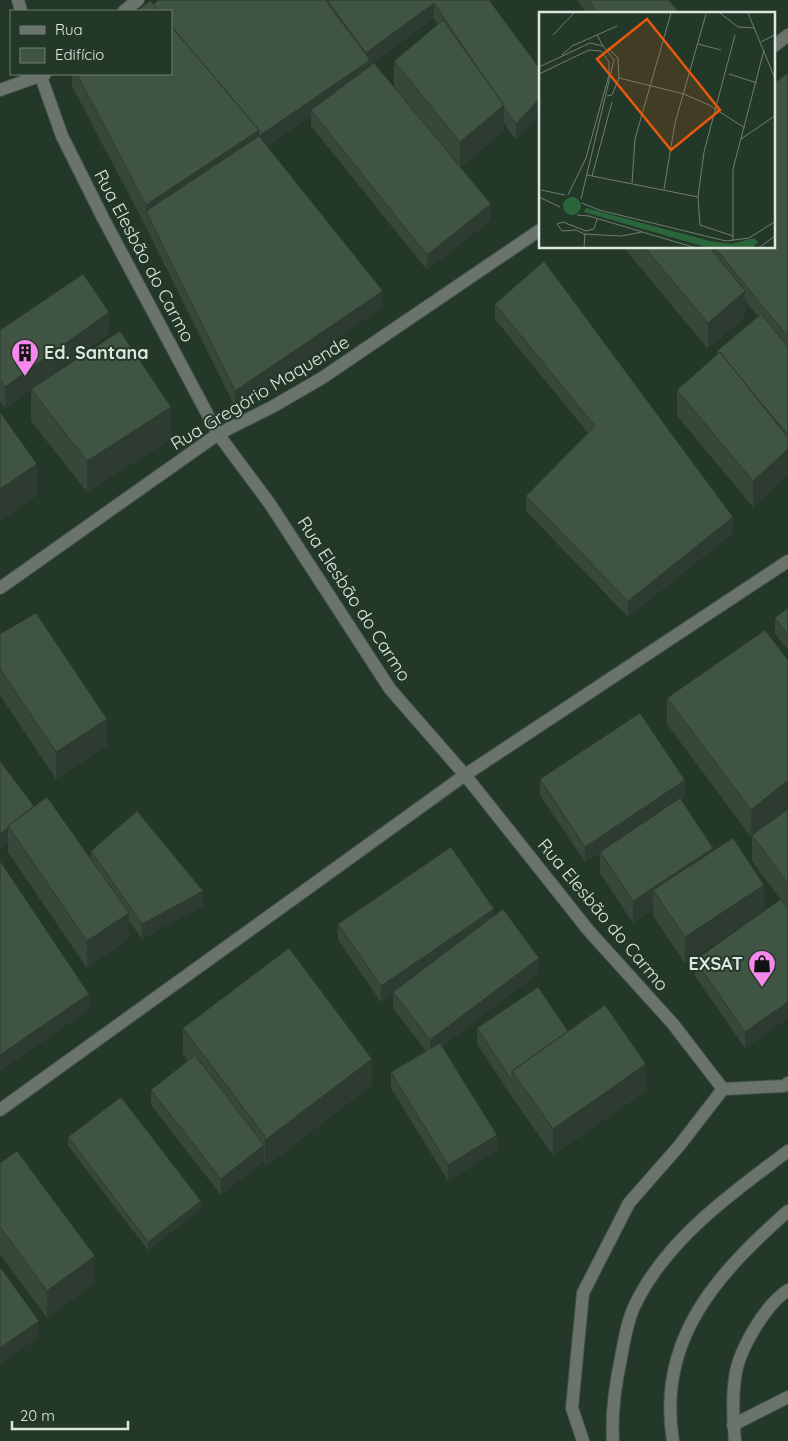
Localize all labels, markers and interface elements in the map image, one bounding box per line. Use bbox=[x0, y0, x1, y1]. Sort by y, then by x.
legend bbox=[10, 10, 172, 75]
inset map bbox=[539, 12, 776, 249]
text: Rua bbox=[55, 20, 83, 39]
text: Edifício bbox=[55, 45, 104, 64]
street label: Rua Elesbão do Carmo bbox=[89, 166, 200, 346]
street label: Rua Gregório Maquende bbox=[166, 330, 353, 455]
building icon: Ed. Santana bbox=[10, 338, 40, 377]
place label: Ed. Santana bbox=[44, 341, 149, 364]
street label: Rua Elesbão do Carmo bbox=[293, 512, 416, 685]
street label: Rua Elesbão do Carmo bbox=[533, 834, 674, 996]
shop icon: EXSAT bbox=[747, 949, 777, 988]
place label: EXSAT bbox=[689, 952, 743, 975]
scale bar bbox=[12, 1398, 129, 1430]
text: 20 m bbox=[20, 1406, 55, 1425]

